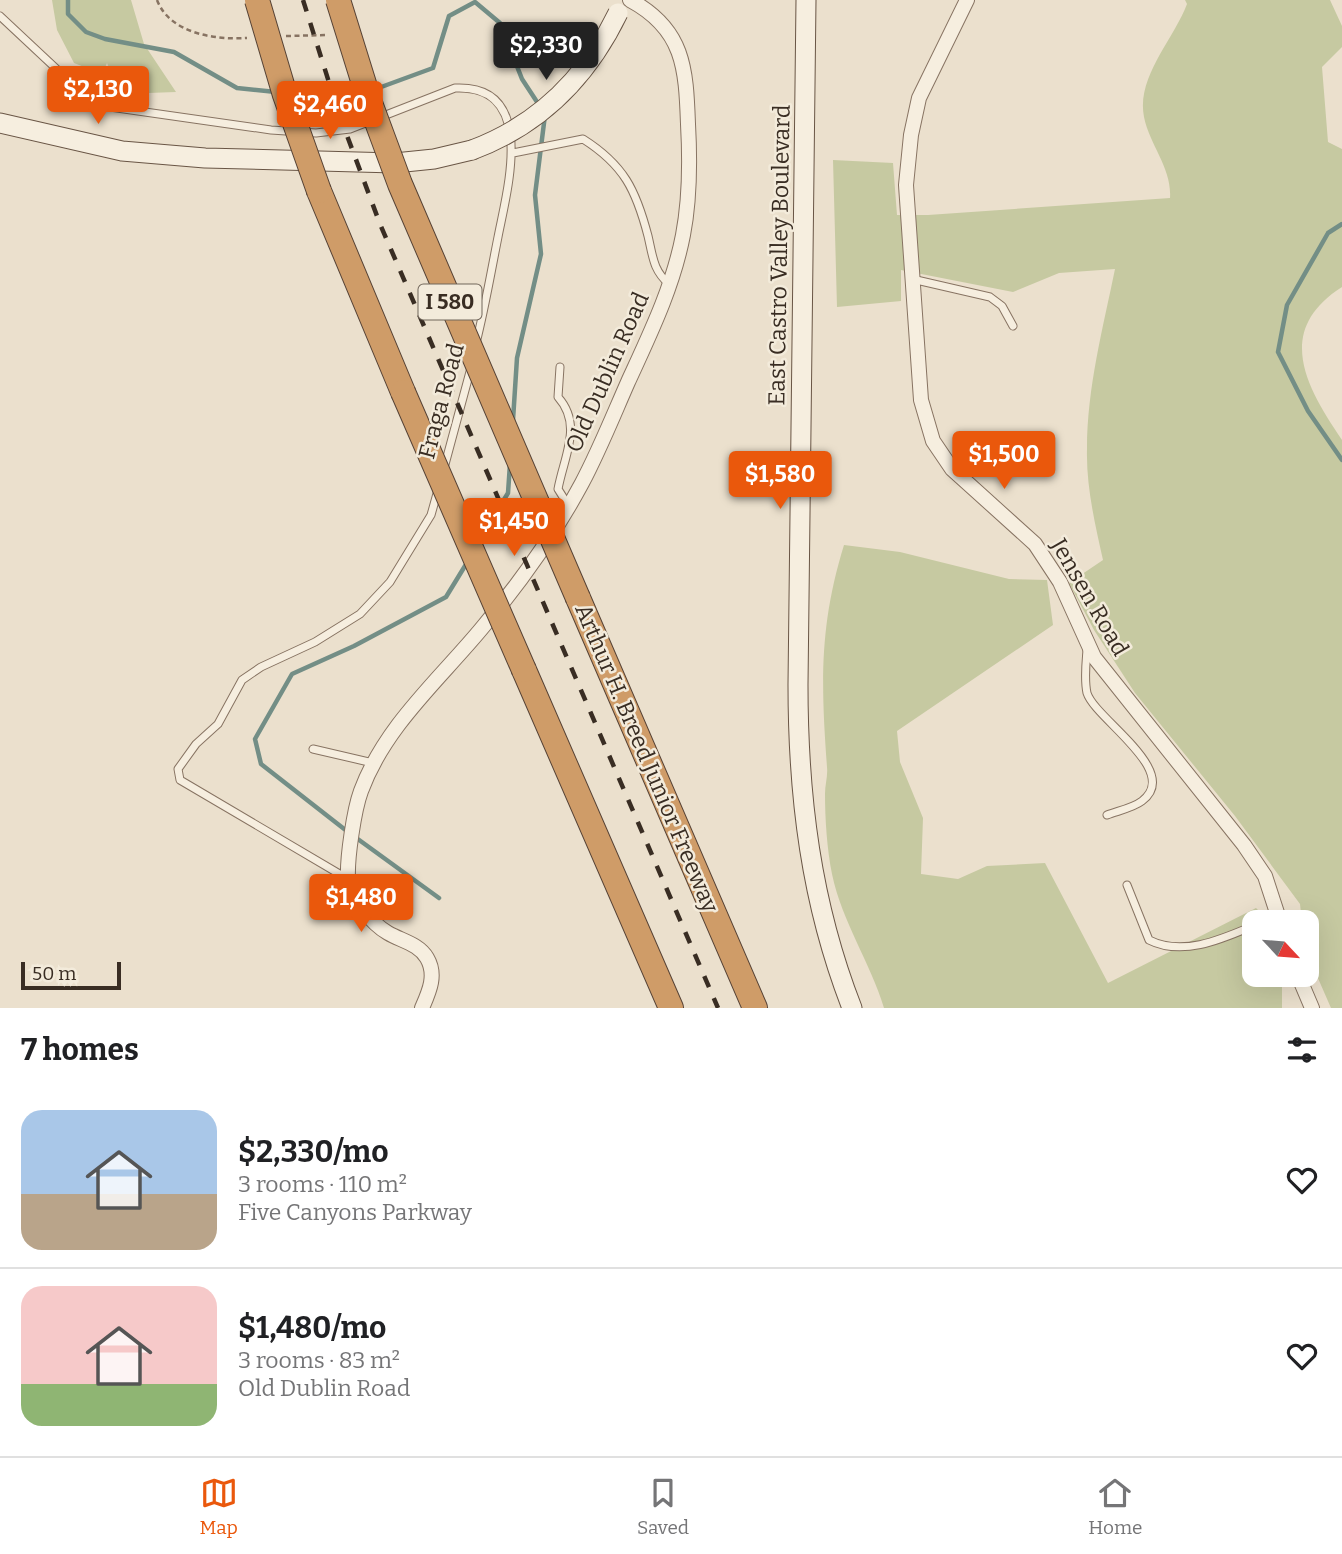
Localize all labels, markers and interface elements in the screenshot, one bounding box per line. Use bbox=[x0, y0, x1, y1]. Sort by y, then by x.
pin: $2,330 bbox=[489, 22, 603, 82]
text: $2,330 bbox=[509, 31, 583, 59]
pin: $2,130 bbox=[41, 66, 155, 126]
text: $2,130 bbox=[63, 75, 133, 103]
pin: $2,460 bbox=[273, 82, 387, 141]
text: $2,460 bbox=[293, 90, 367, 118]
street label: East Castro Valley Boulevard bbox=[762, 104, 796, 406]
road number: I 580 bbox=[419, 284, 482, 320]
street label: Old Dublin Road bbox=[559, 287, 655, 456]
street label: Fraga Road bbox=[412, 340, 470, 462]
pin: $1,500 bbox=[947, 432, 1061, 491]
text: $1,500 bbox=[968, 440, 1040, 468]
pin: $1,580 bbox=[723, 452, 837, 511]
text: $1,580 bbox=[745, 460, 815, 488]
pin: $1,450 bbox=[457, 498, 571, 558]
text: $1,450 bbox=[479, 507, 549, 535]
street label: Jensen Road bbox=[1045, 532, 1135, 661]
street label: Arthur H. Breed Junior Freeway bbox=[569, 600, 725, 917]
pin: $1,480 bbox=[304, 874, 418, 934]
text: $1,480 bbox=[325, 883, 397, 911]
north arrow bbox=[1242, 910, 1320, 987]
map controls bbox=[1242, 910, 1319, 987]
scale bar bbox=[21, 959, 121, 991]
text: 50 m bbox=[32, 962, 76, 985]
icon: filters bbox=[1283, 1031, 1321, 1069]
text: 7 homes bbox=[21, 1032, 139, 1068]
text: $2,330/mo bbox=[238, 1134, 389, 1170]
icon: home bbox=[77, 1138, 161, 1222]
icon: heart bbox=[1283, 1161, 1321, 1199]
text: 3 rooms · 110 m² bbox=[238, 1170, 407, 1198]
text: Five Canyons Parkway bbox=[238, 1198, 472, 1226]
text: $1,480/mo bbox=[238, 1310, 386, 1346]
icon: home bbox=[77, 1314, 161, 1398]
icon: heart bbox=[1283, 1337, 1321, 1375]
text: 3 rooms · 83 m² bbox=[238, 1346, 400, 1374]
text: Old Dublin Road bbox=[238, 1374, 410, 1402]
tab: Map bbox=[200, 1474, 238, 1539]
tab: Saved bbox=[637, 1474, 689, 1539]
tab: Home bbox=[1088, 1474, 1142, 1539]

